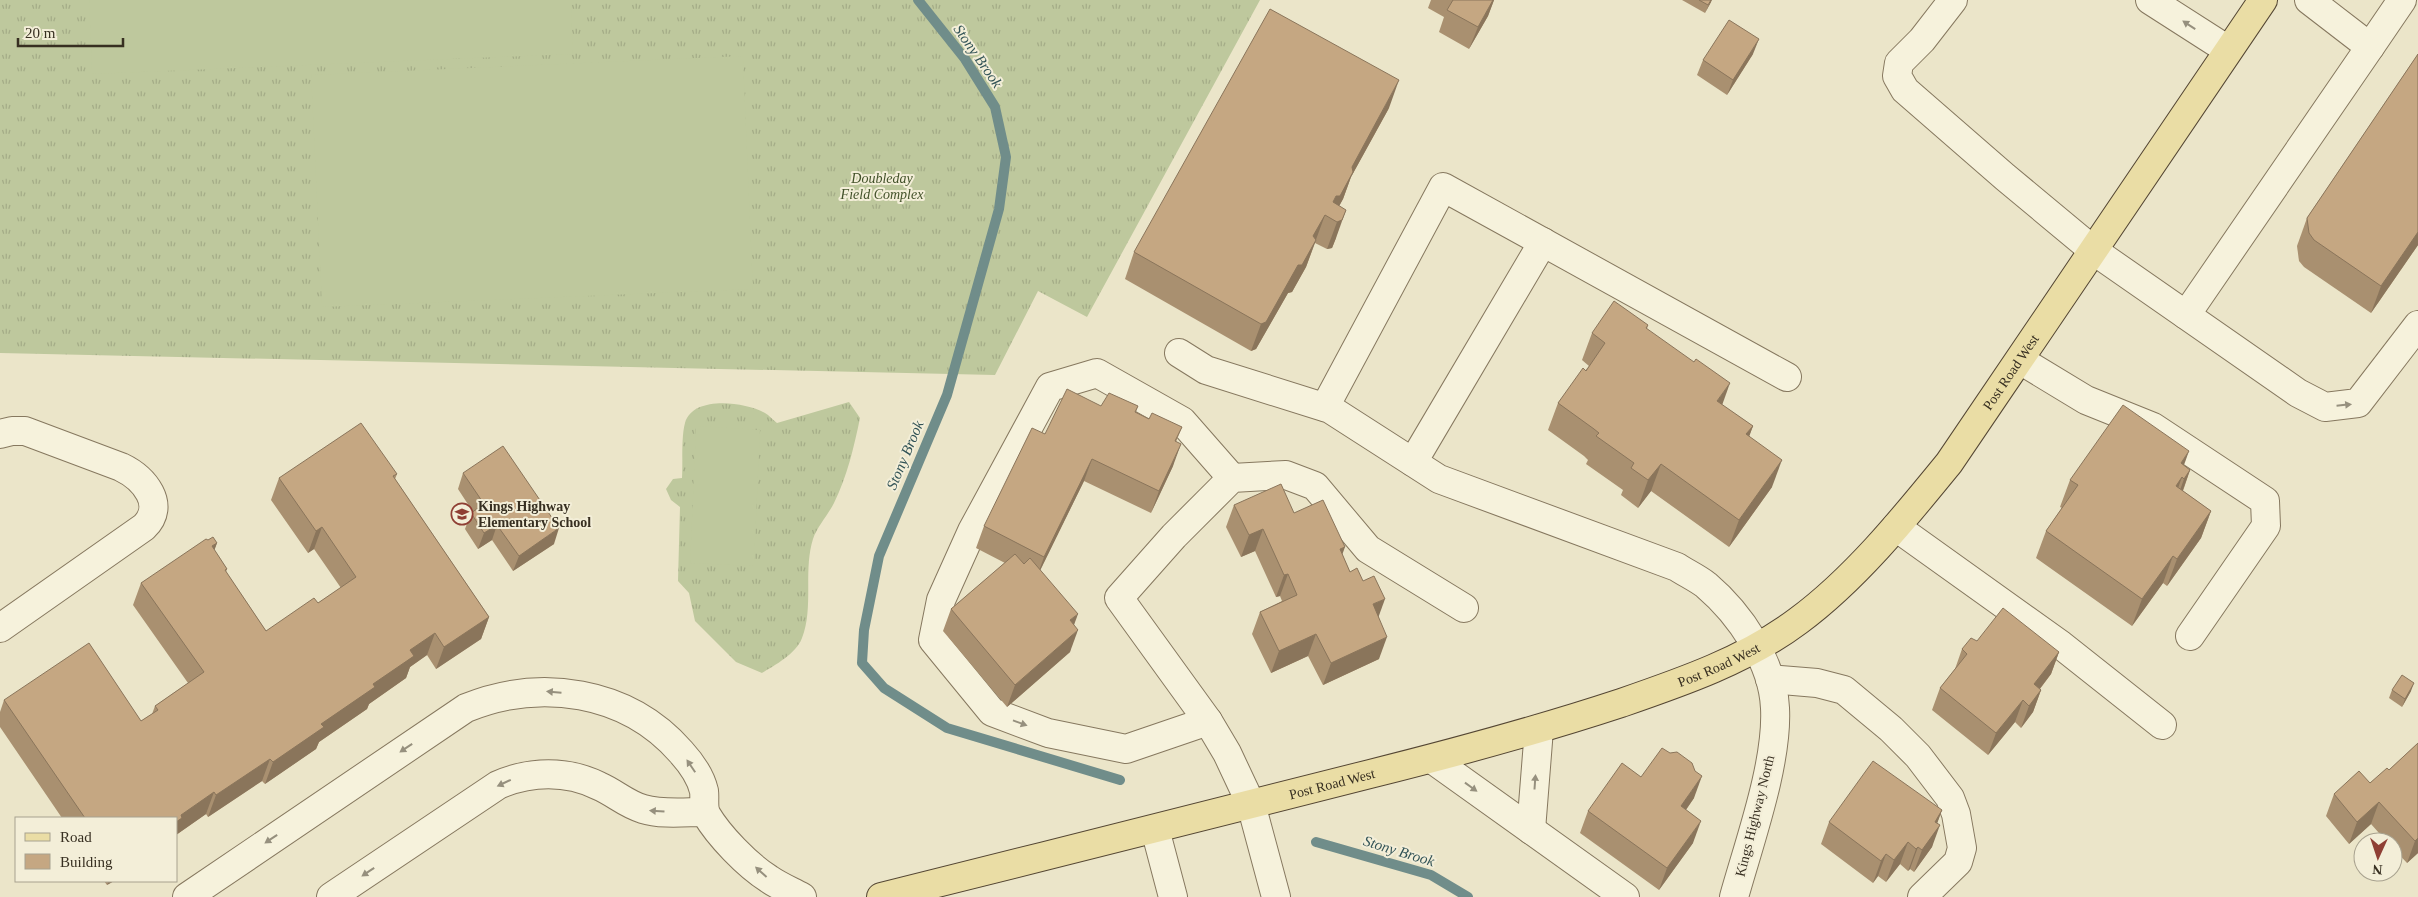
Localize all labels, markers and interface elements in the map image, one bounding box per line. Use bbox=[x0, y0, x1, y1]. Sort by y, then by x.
scale bar bbox=[18, 15, 122, 47]
one-way arrow bbox=[2183, 20, 2196, 30]
water label: Stony Brook bbox=[950, 21, 1006, 91]
text: 20 m bbox=[25, 25, 56, 41]
park label: Doubleday Field Complex bbox=[840, 171, 924, 202]
street label: Post Road West bbox=[1980, 331, 2042, 413]
one-way arrow bbox=[2336, 401, 2352, 409]
water label: Stony Brook bbox=[883, 418, 927, 492]
place label: Kings Highway Elementary School bbox=[478, 499, 591, 530]
school or university icon: Kings Highway Elementary School bbox=[450, 502, 474, 526]
street label: Post Road West bbox=[1676, 640, 1762, 690]
one-way arrow bbox=[545, 688, 561, 696]
one-way arrow bbox=[1013, 719, 1028, 727]
one-way arrow bbox=[399, 743, 412, 753]
street label: Kings Highway North bbox=[1733, 754, 1777, 878]
one-way arrow bbox=[687, 760, 696, 773]
street label: Post Road West bbox=[1287, 766, 1377, 802]
one-way arrow bbox=[1531, 773, 1539, 789]
one-way arrow bbox=[496, 778, 511, 787]
one-way arrow bbox=[1465, 782, 1478, 792]
one-way arrow bbox=[648, 806, 664, 814]
legend bbox=[15, 817, 178, 882]
text: Road bbox=[60, 829, 92, 845]
north arrow bbox=[2353, 832, 2403, 882]
water label: Stony Brook bbox=[1362, 833, 1437, 869]
one-way arrow bbox=[264, 834, 278, 844]
text: Building bbox=[60, 854, 113, 870]
text: N bbox=[2372, 862, 2383, 877]
one-way arrow bbox=[755, 866, 767, 878]
one-way arrow bbox=[361, 867, 375, 877]

